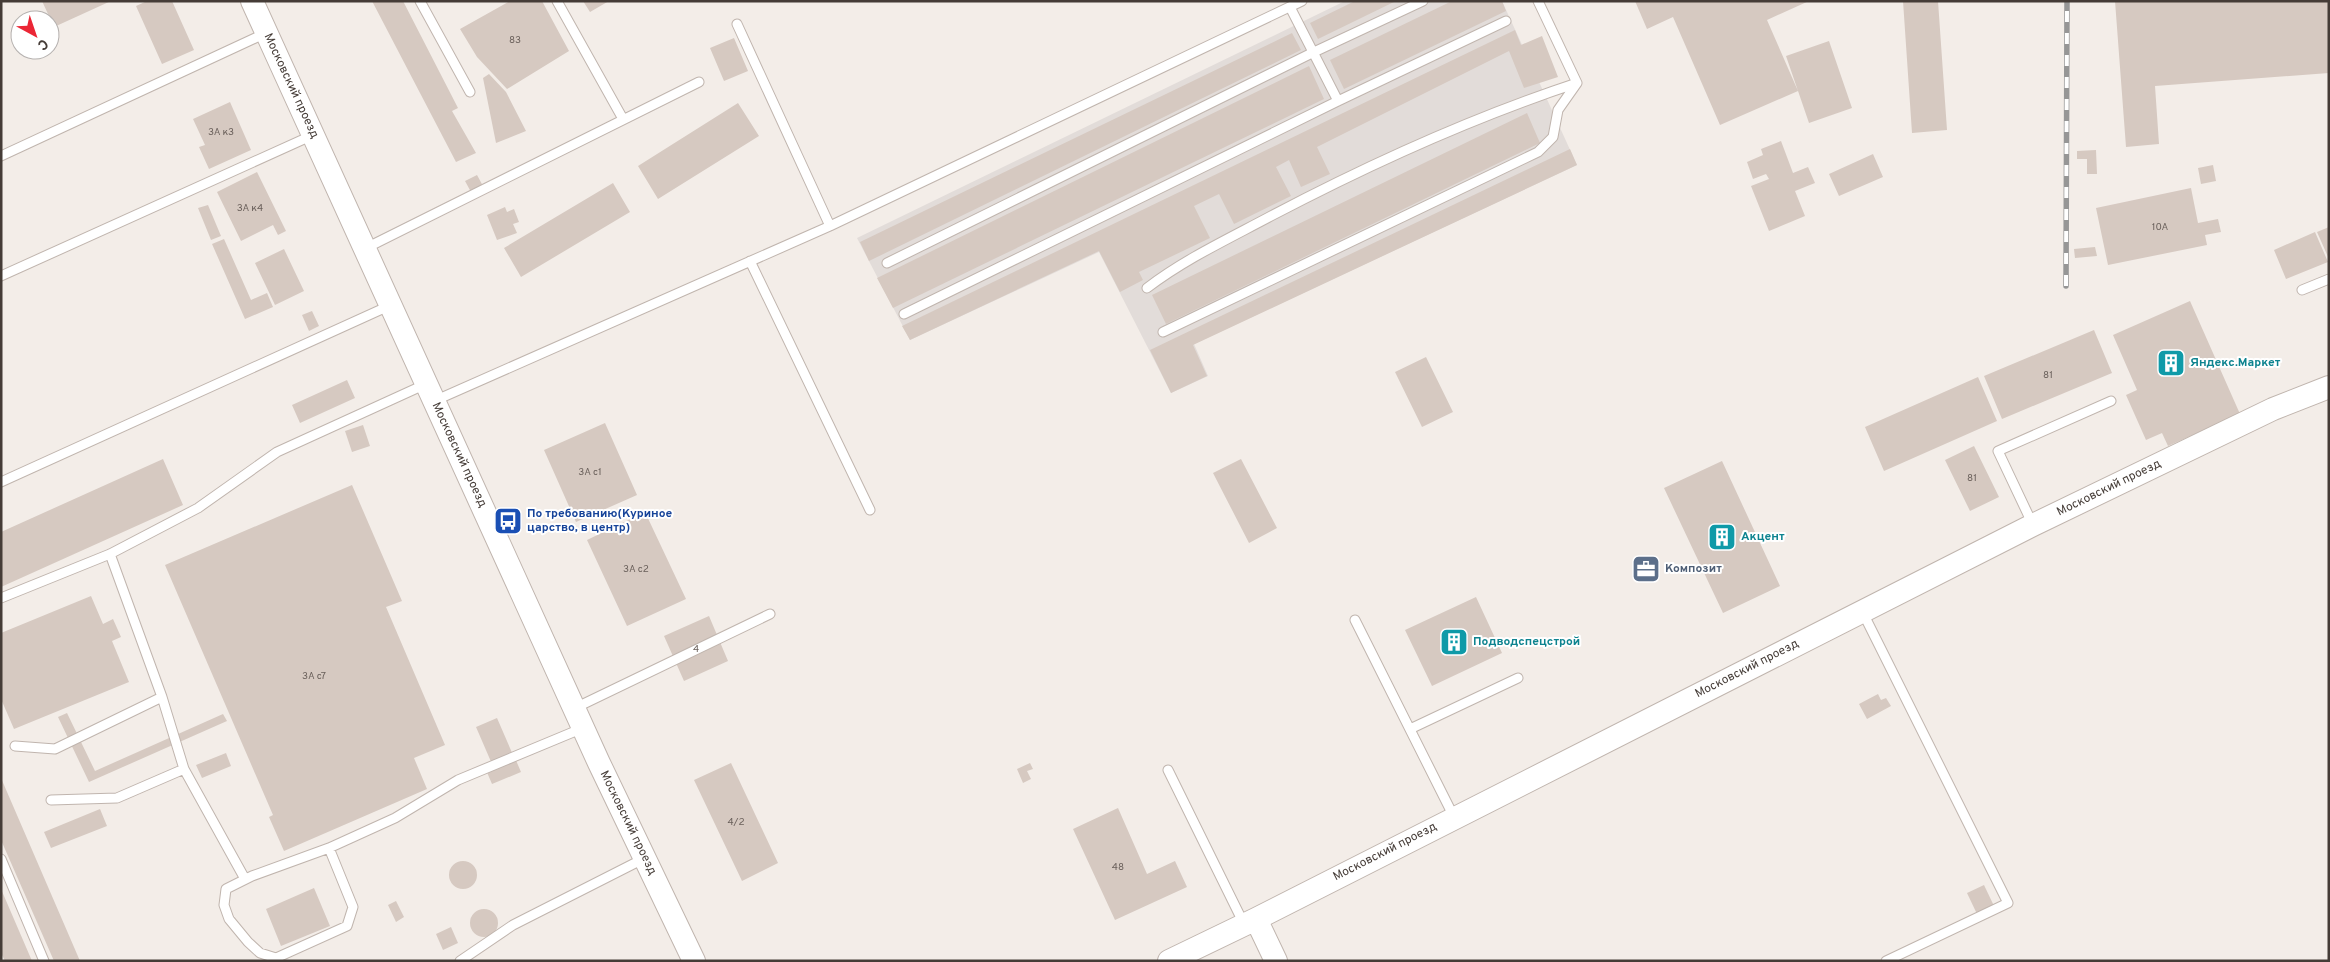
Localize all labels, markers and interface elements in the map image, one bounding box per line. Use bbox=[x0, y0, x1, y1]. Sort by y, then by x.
north arrow bbox=[10, 10, 60, 60]
street label: Московский проезд bbox=[260, 31, 322, 141]
text: С bbox=[33, 34, 51, 53]
house number: 83 bbox=[509, 34, 521, 47]
house number: 3А к3 bbox=[208, 126, 234, 139]
house number: 3А к4 bbox=[237, 202, 263, 215]
house number: 10А bbox=[2152, 221, 2169, 234]
building icon: Яндекс.Маркет bbox=[2156, 348, 2186, 378]
place label: Яндекс.Маркет bbox=[2190, 355, 2281, 371]
house number: 81 bbox=[2043, 369, 2053, 382]
street label: Московский проезд bbox=[428, 400, 490, 510]
street label: Московский проезд bbox=[2054, 456, 2164, 520]
house number: 3А с1 bbox=[578, 466, 602, 479]
house number: 81 bbox=[1967, 472, 1977, 485]
bus stop icon: По требованию(Куриное царство, в центр) bbox=[493, 506, 523, 536]
place label: По требованию(Куриное царство, в центр) bbox=[527, 506, 673, 536]
building icon: Акцент bbox=[1707, 522, 1737, 552]
place label: Акцент bbox=[1741, 529, 1785, 545]
office icon: Композит bbox=[1631, 554, 1661, 584]
place label: Композит bbox=[1665, 561, 1722, 577]
house number: 3А с2 bbox=[623, 563, 649, 576]
building icon: Подводспецстрой bbox=[1439, 627, 1469, 657]
place label: Подводспецстрой bbox=[1473, 634, 1580, 650]
street label: Московский проезд bbox=[1692, 636, 1802, 702]
house number: 4 bbox=[693, 643, 699, 656]
house number: 3А с7 bbox=[302, 670, 326, 683]
street label: Московский проезд bbox=[596, 768, 660, 878]
house number: 4/2 bbox=[727, 816, 745, 829]
street label: Московский проезд bbox=[1330, 819, 1440, 885]
house number: 48 bbox=[1112, 861, 1124, 874]

